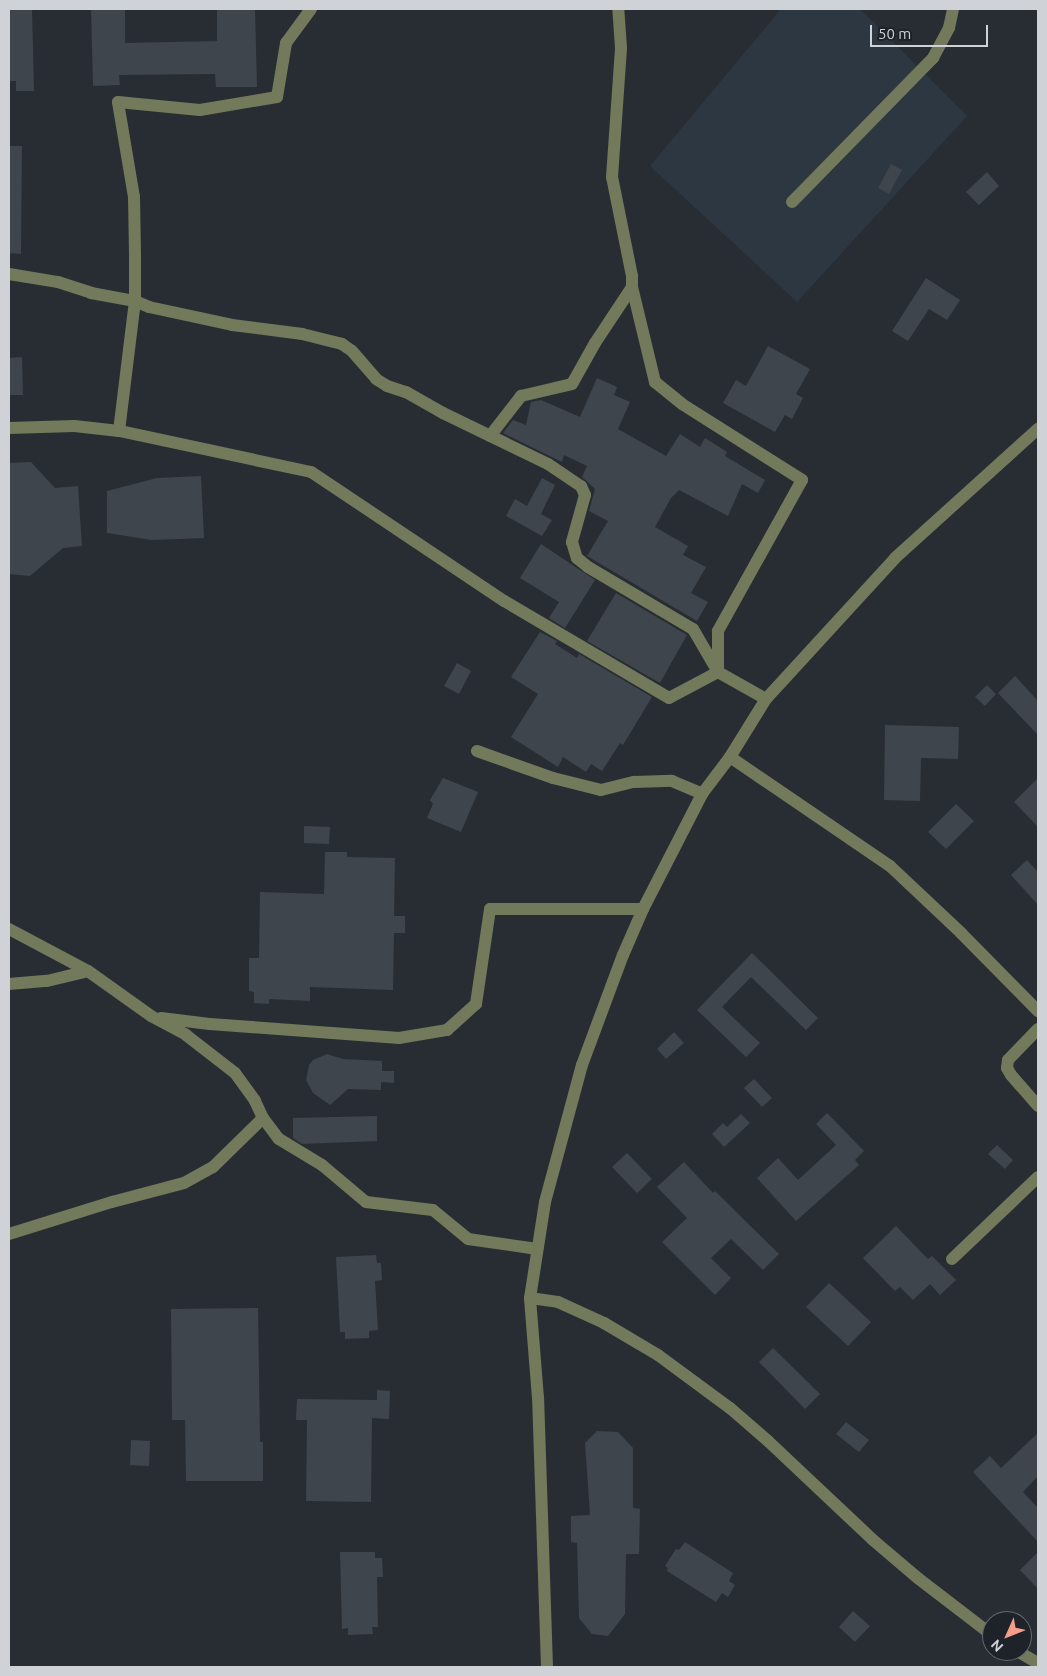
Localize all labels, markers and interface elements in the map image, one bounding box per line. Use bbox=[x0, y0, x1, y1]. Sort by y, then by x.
scale bar bbox=[872, 15, 990, 47]
text: 50 m bbox=[878, 25, 911, 42]
north arrow bbox=[982, 1611, 1032, 1661]
text: N bbox=[988, 1636, 1006, 1655]

